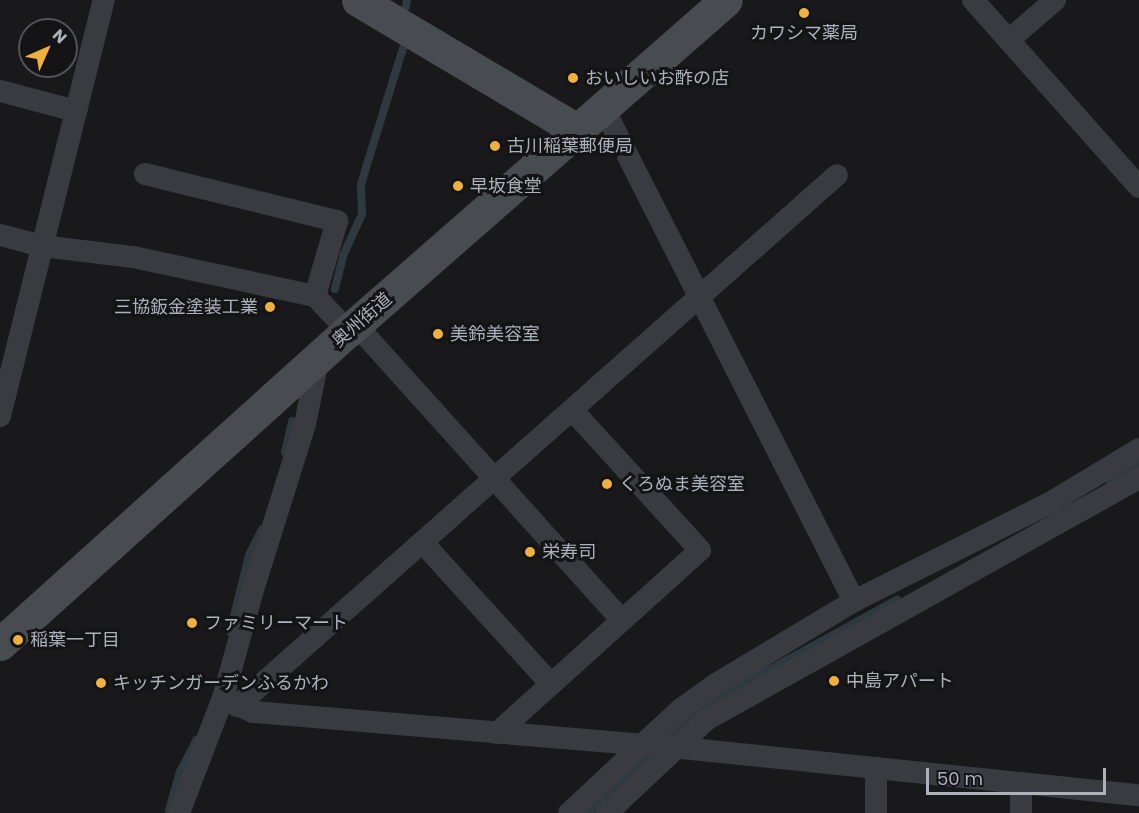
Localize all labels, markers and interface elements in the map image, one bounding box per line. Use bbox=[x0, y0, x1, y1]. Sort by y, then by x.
marker: カワシマ薬局 bbox=[797, 6, 811, 20]
north arrow bbox=[18, 18, 78, 78]
place label: カワシマ薬局 bbox=[750, 22, 858, 44]
text: N bbox=[47, 24, 72, 49]
place label: おいしいお酢の店 bbox=[585, 67, 729, 89]
marker: おいしいお酢の店 bbox=[566, 71, 580, 85]
place label: 古川稲葉郵便局 bbox=[507, 135, 633, 157]
marker: 古川稲葉郵便局 bbox=[488, 139, 502, 153]
place label: 早坂食堂 bbox=[470, 175, 542, 197]
marker: 早坂食堂 bbox=[451, 179, 465, 193]
street label: 奥州街道 bbox=[328, 288, 396, 352]
place label: 三協鈑金塗装工業 bbox=[114, 296, 258, 318]
marker: 三協鈑金塗装工業 bbox=[263, 300, 277, 314]
place label: 美鈴美容室 bbox=[450, 323, 540, 345]
marker: 美鈴美容室 bbox=[431, 327, 445, 341]
place label: くろぬま美容室 bbox=[619, 473, 745, 495]
marker: くろぬま美容室 bbox=[600, 477, 614, 491]
place label: 栄寿司 bbox=[542, 541, 596, 563]
marker: 栄寿司 bbox=[523, 545, 537, 559]
place label: ファミリーマート bbox=[204, 612, 348, 634]
marker: ファミリーマート bbox=[185, 616, 199, 630]
place label: 稲葉一丁目 bbox=[30, 629, 120, 651]
marker: 稲葉一丁目 bbox=[11, 633, 25, 647]
place label: 中島アパート bbox=[846, 670, 954, 692]
place label: キッチンガーデンふるかわ bbox=[113, 672, 329, 694]
marker: 中島アパート bbox=[827, 674, 841, 688]
marker: キッチンガーデンふるかわ bbox=[94, 676, 108, 690]
scale bar bbox=[929, 756, 1109, 794]
text: 50 m bbox=[937, 766, 983, 791]

